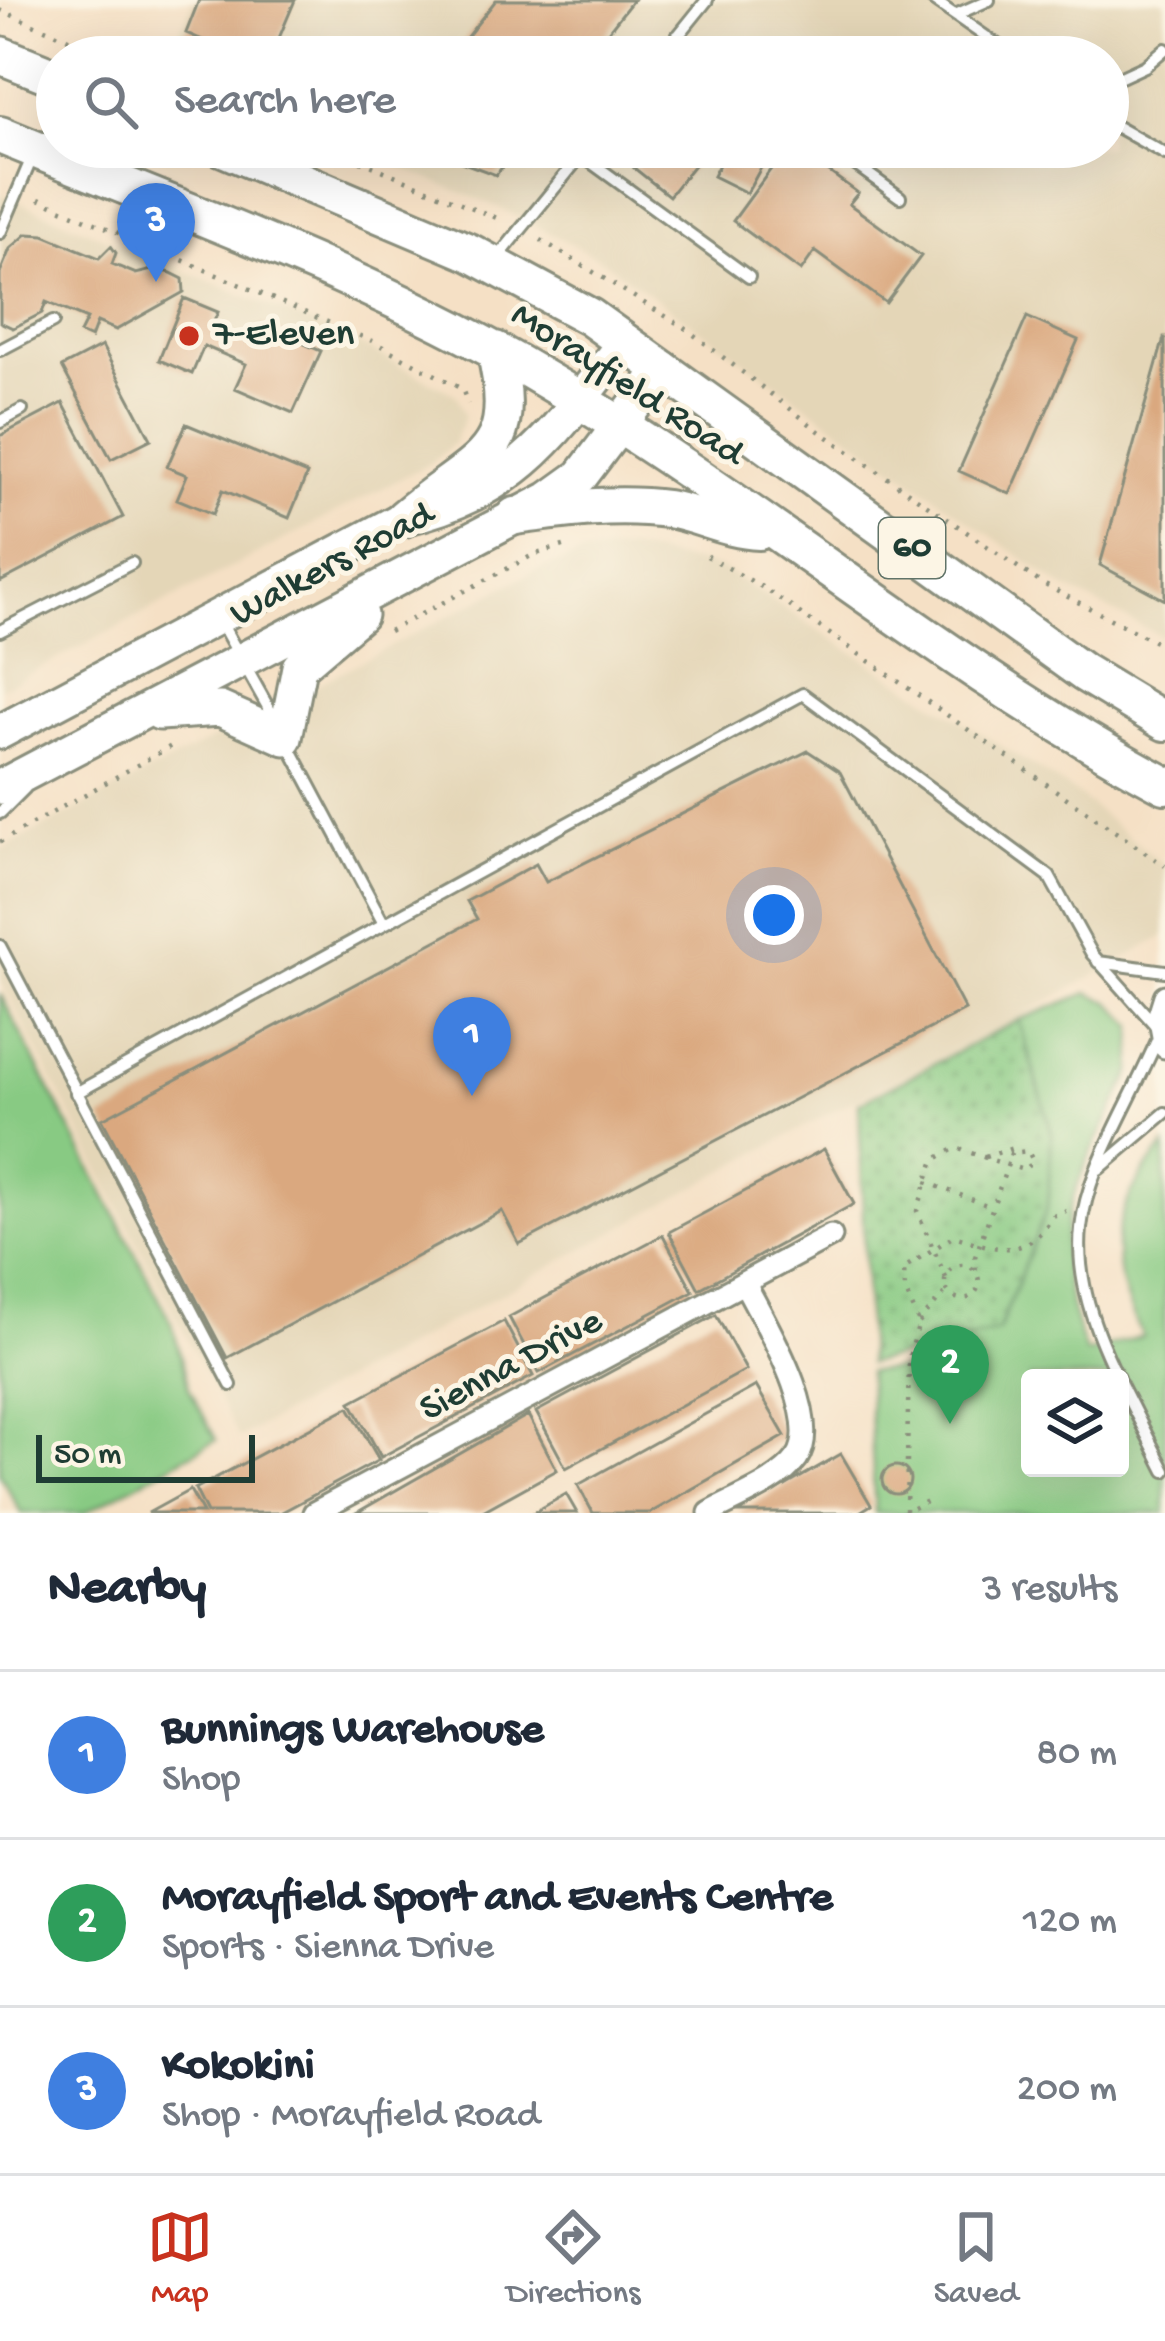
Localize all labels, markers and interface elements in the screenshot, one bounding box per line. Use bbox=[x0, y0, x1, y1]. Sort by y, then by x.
search box bbox=[36, 36, 1129, 168]
icon: search bbox=[78, 69, 144, 135]
text: Search here bbox=[174, 76, 396, 129]
pin: 3 bbox=[117, 183, 195, 282]
street label: Morayfield Road bbox=[501, 294, 754, 480]
place label: 7-Eleven bbox=[212, 313, 355, 359]
marker: 7-Eleven bbox=[176, 323, 202, 349]
street label: Walkers Road bbox=[224, 492, 445, 639]
road number: 60 bbox=[879, 518, 945, 578]
your location bbox=[744, 885, 804, 945]
pin: 1 bbox=[433, 997, 511, 1096]
street label: Sienna Drive bbox=[413, 1299, 612, 1434]
pin: 2 bbox=[911, 1325, 989, 1424]
map controls bbox=[1021, 1369, 1129, 1477]
button: layers bbox=[1021, 1369, 1129, 1477]
scale bar bbox=[36, 1429, 255, 1482]
text: 50 m bbox=[54, 1437, 121, 1475]
text: Nearby bbox=[48, 1561, 206, 1621]
text: 3 results bbox=[982, 1568, 1117, 1614]
text: Bunnings Warehouse bbox=[162, 1705, 544, 1758]
text: 1 bbox=[79, 1732, 95, 1778]
text: 80 m bbox=[1037, 1732, 1117, 1778]
text: Shop bbox=[162, 1758, 240, 1804]
text: Morayfield Sport and Events Centre bbox=[162, 1873, 833, 1926]
text: 2 bbox=[77, 1900, 97, 1946]
text: 120 m bbox=[1023, 1900, 1117, 1946]
text: Sports · Sienna Drive bbox=[162, 1926, 494, 1972]
text: Kokokini bbox=[162, 2041, 315, 2094]
text: 3 bbox=[77, 2068, 97, 2114]
text: 200 m bbox=[1017, 2068, 1117, 2114]
text: Shop · Morayfield Road bbox=[162, 2094, 540, 2140]
tab: Map bbox=[147, 2204, 213, 2314]
tab: Directions bbox=[506, 2204, 640, 2314]
tab: Saved bbox=[934, 2204, 1018, 2314]

